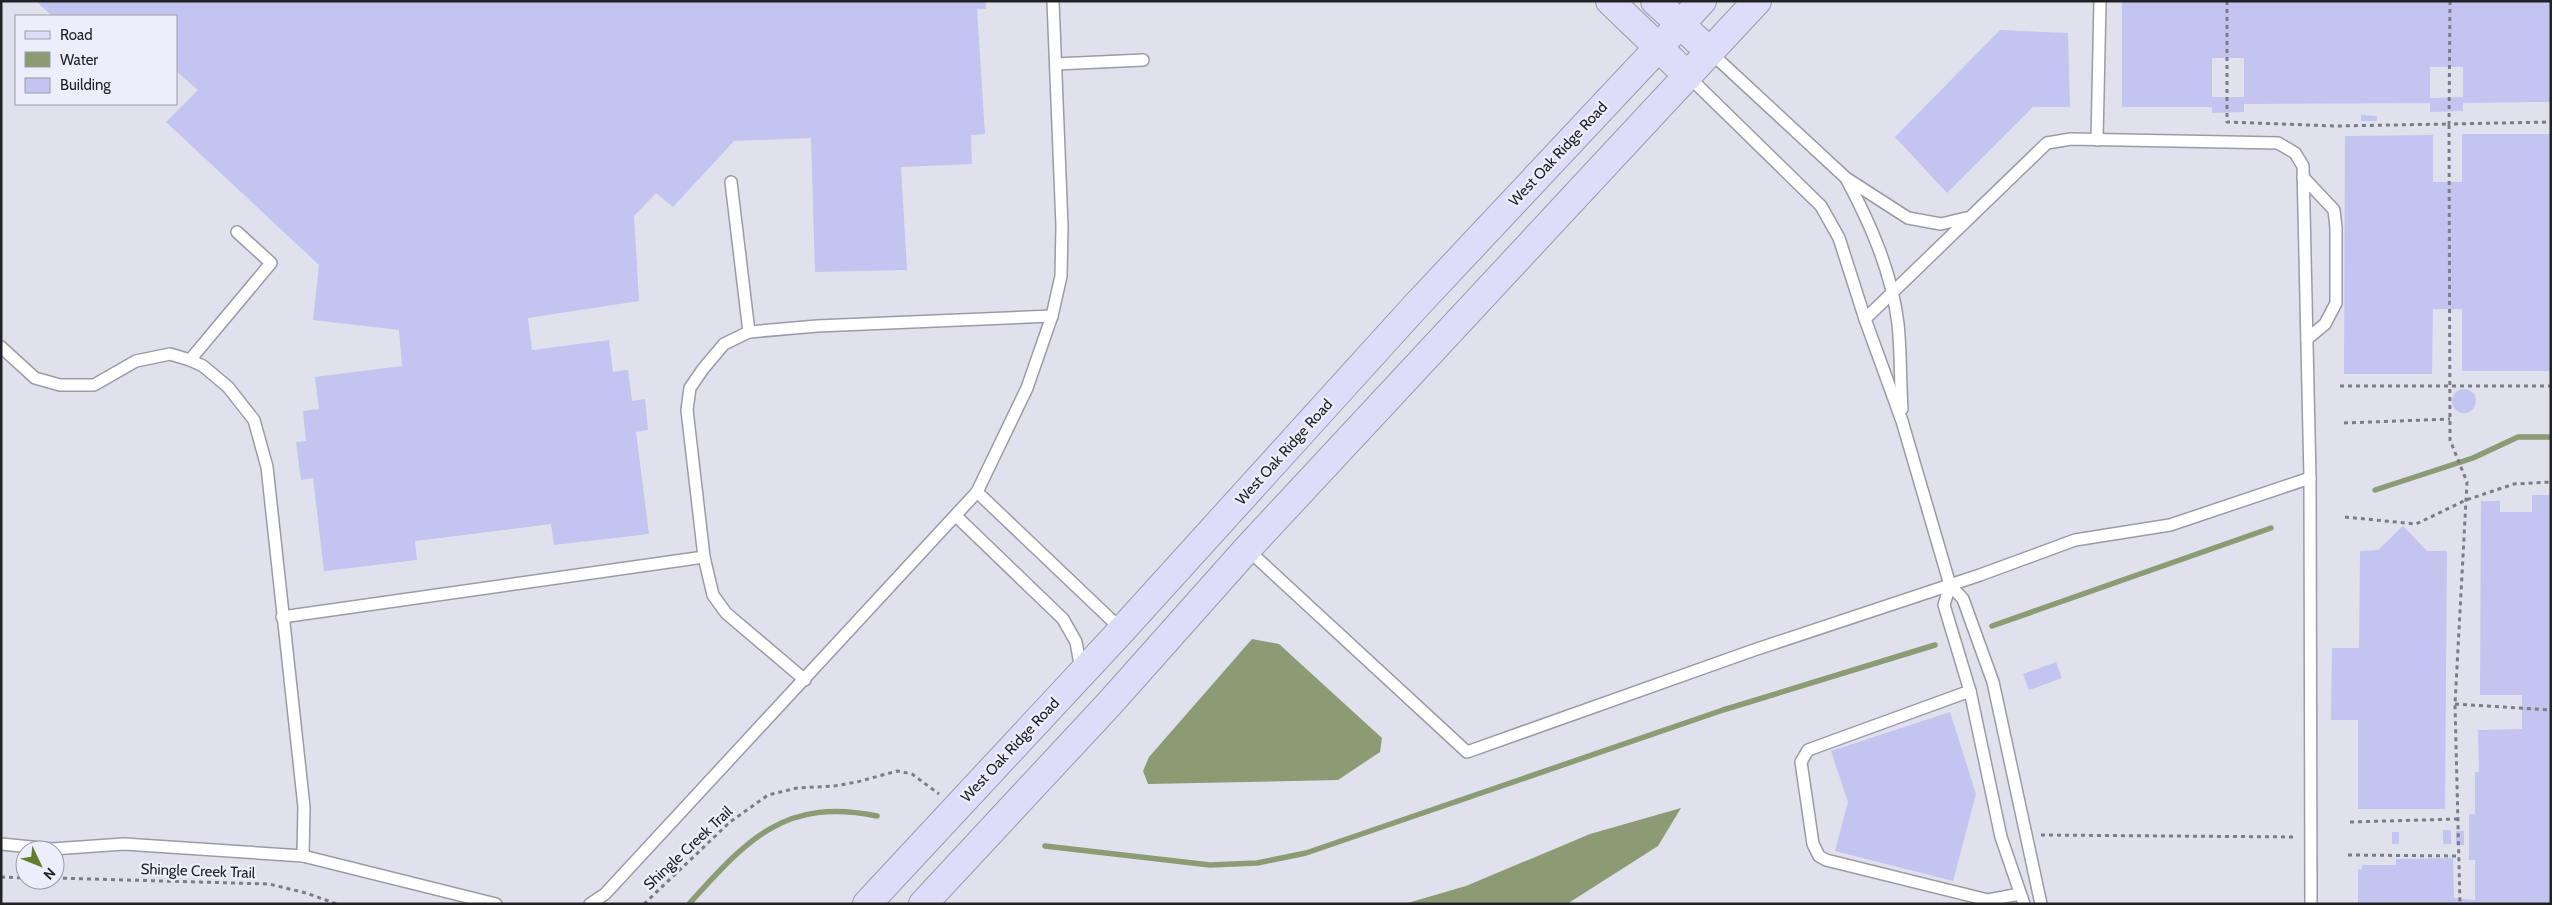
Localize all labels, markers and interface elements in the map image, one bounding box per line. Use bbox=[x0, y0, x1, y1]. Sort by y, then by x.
legend bbox=[15, 15, 178, 105]
text: Road bbox=[60, 26, 93, 44]
text: Water bbox=[60, 51, 98, 69]
text: Building bbox=[60, 76, 111, 94]
street label: West Oak Ridge Road bbox=[1505, 98, 1611, 210]
street label: West Oak Ridge Road bbox=[1232, 395, 1336, 509]
street label: West Oak Ridge Road bbox=[957, 694, 1063, 806]
street label: Shingle Creek Trail bbox=[640, 802, 736, 894]
north arrow bbox=[15, 840, 65, 890]
street label: Shingle Creek Trail bbox=[140, 860, 256, 882]
text: N bbox=[40, 864, 59, 884]

